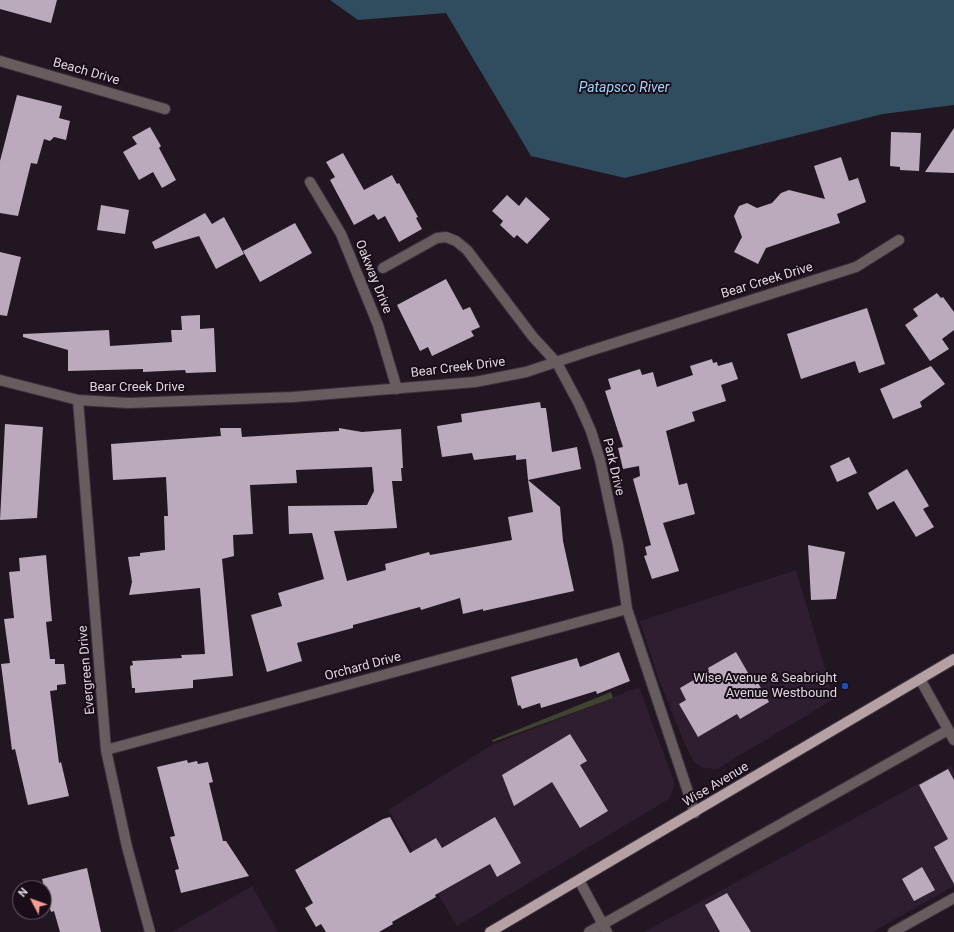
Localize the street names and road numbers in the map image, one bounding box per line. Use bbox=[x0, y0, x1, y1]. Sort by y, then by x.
street label: Beach Drive bbox=[51, 55, 121, 89]
street label: Oakway Drive bbox=[351, 238, 395, 316]
street label: Bear Creek Drive bbox=[719, 260, 815, 302]
street label: Bear Creek Drive bbox=[410, 354, 506, 382]
street label: Bear Creek Drive bbox=[89, 380, 185, 396]
street label: Park Drive bbox=[599, 437, 627, 497]
street label: Evergreen Drive bbox=[75, 625, 99, 715]
street label: Orchard Drive bbox=[323, 649, 403, 685]
street label: Wise Avenue bbox=[680, 759, 752, 811]

